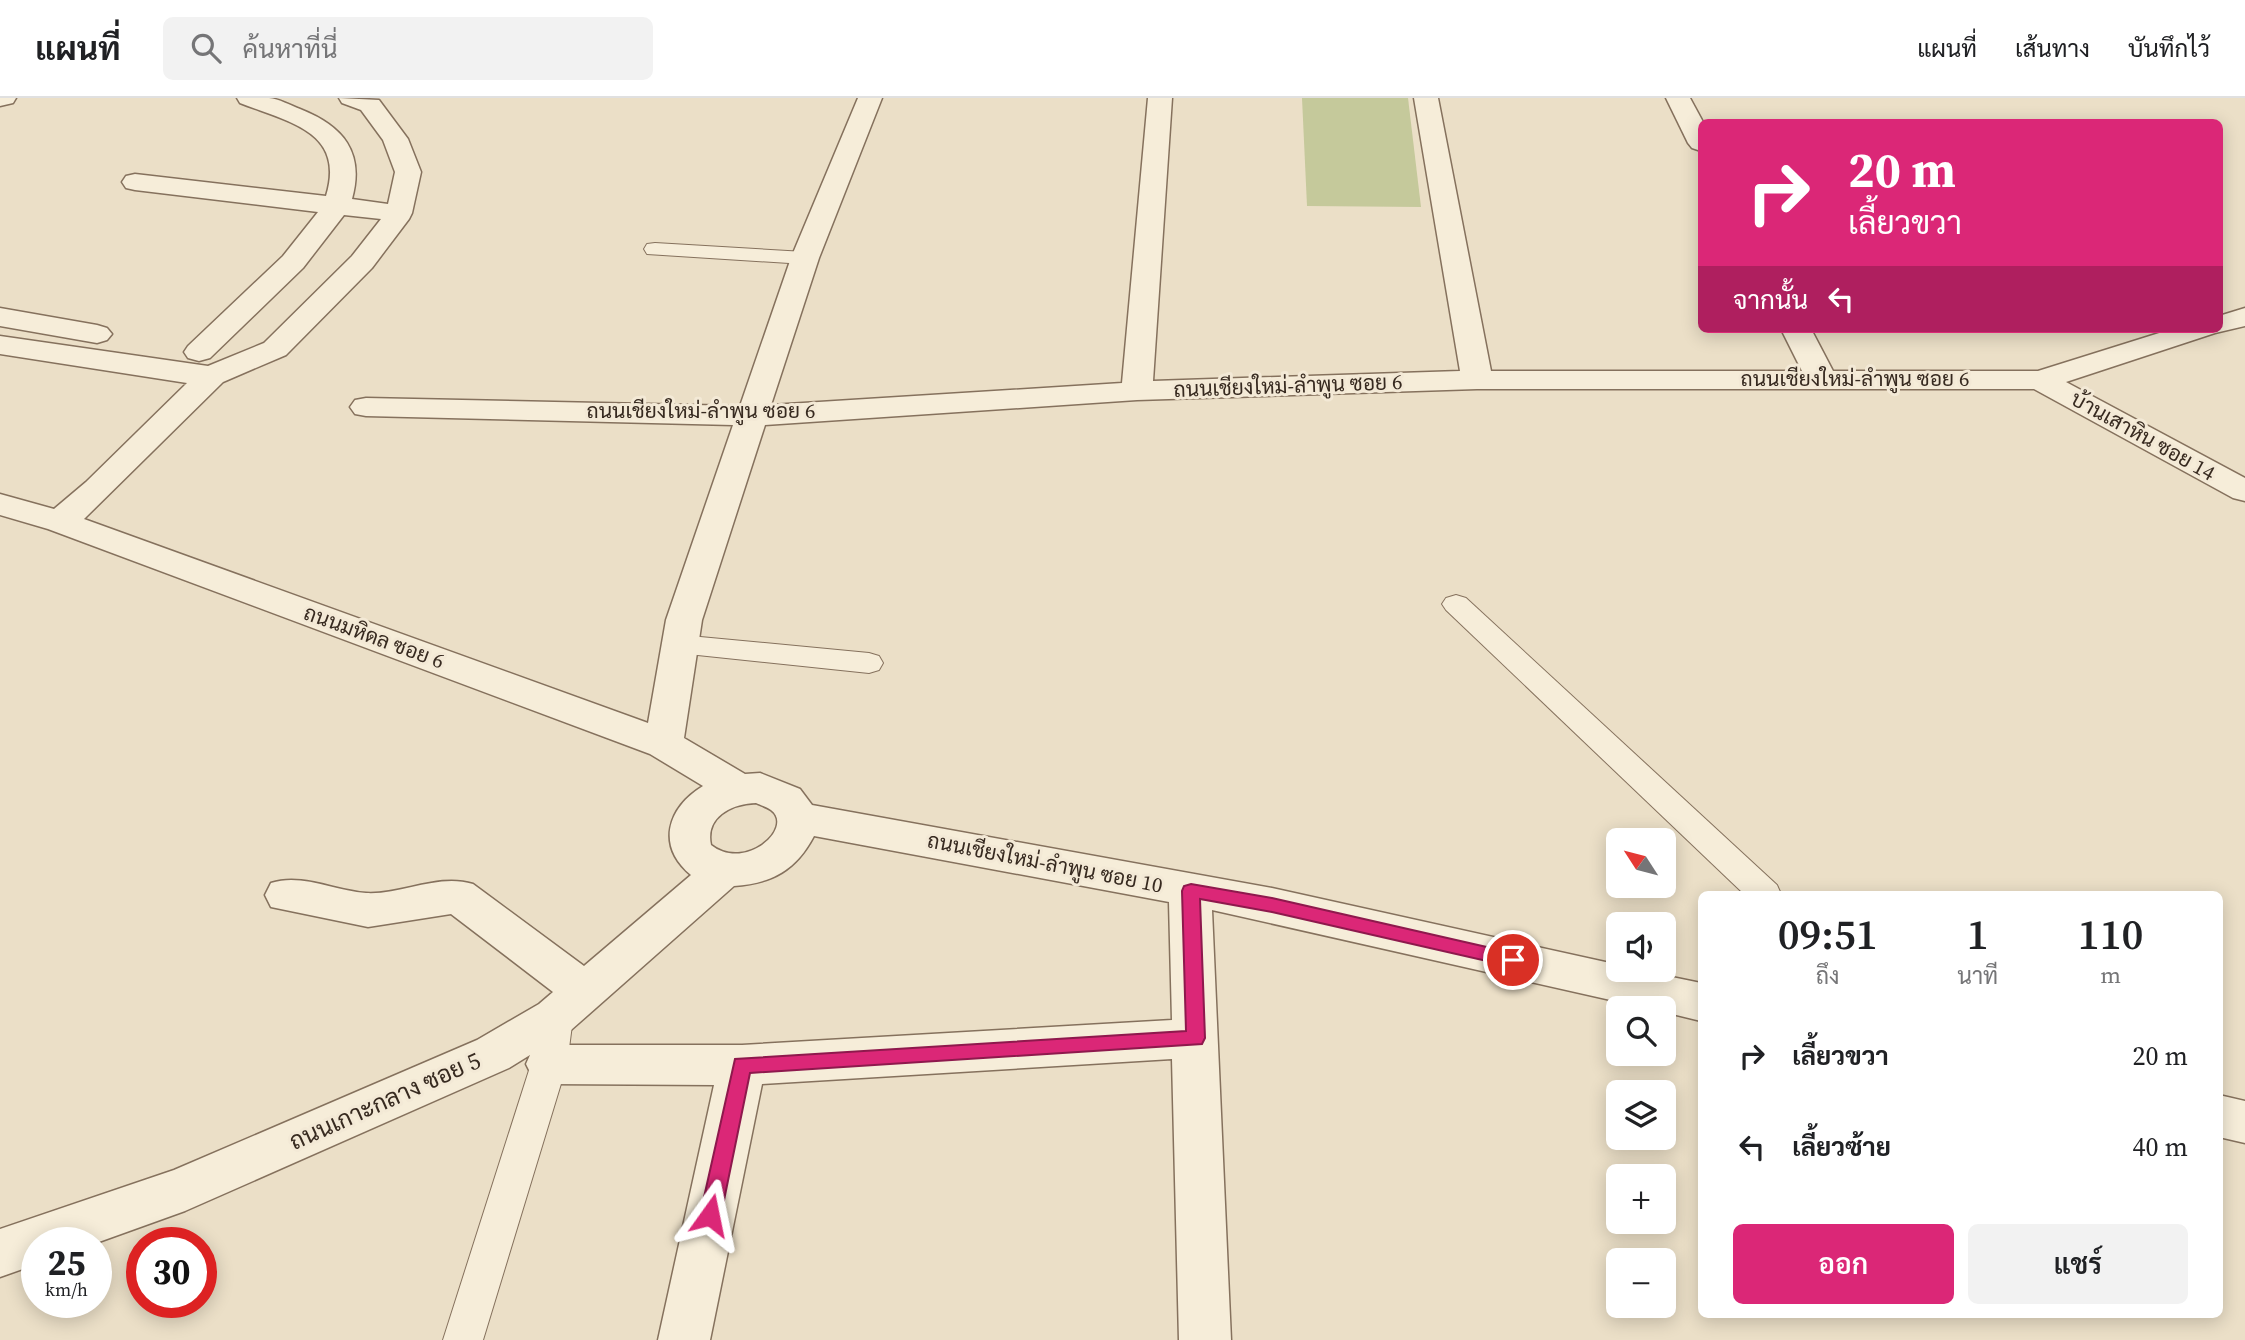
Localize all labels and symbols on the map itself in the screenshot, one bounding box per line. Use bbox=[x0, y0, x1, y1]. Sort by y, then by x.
street label: ถนนเชียงใหม่-ลำพูน ซอย 6 bbox=[1741, 364, 1969, 394]
street label: ถนนเชียงใหม่-ลำพูน ซอย 6 bbox=[1173, 367, 1403, 405]
street label: บ้านเสาหิน ซอย 14 bbox=[2066, 384, 2221, 487]
street label: ถนนเชียงใหม่-ลำพูน ซอย 6 bbox=[587, 396, 815, 426]
street label: ถนนมหิดล ซอย 6 bbox=[300, 598, 448, 675]
street label: ถนนเชียงใหม่-ลำพูน ซอย 10 bbox=[925, 825, 1165, 901]
north arrow bbox=[1606, 828, 1676, 898]
pin bbox=[1483, 930, 1543, 990]
street label: ถนนเกาะกลาง ซอย 5 bbox=[284, 1044, 486, 1158]
position arrow bbox=[673, 1178, 747, 1252]
speed limit sign: 30 bbox=[126, 1227, 217, 1318]

